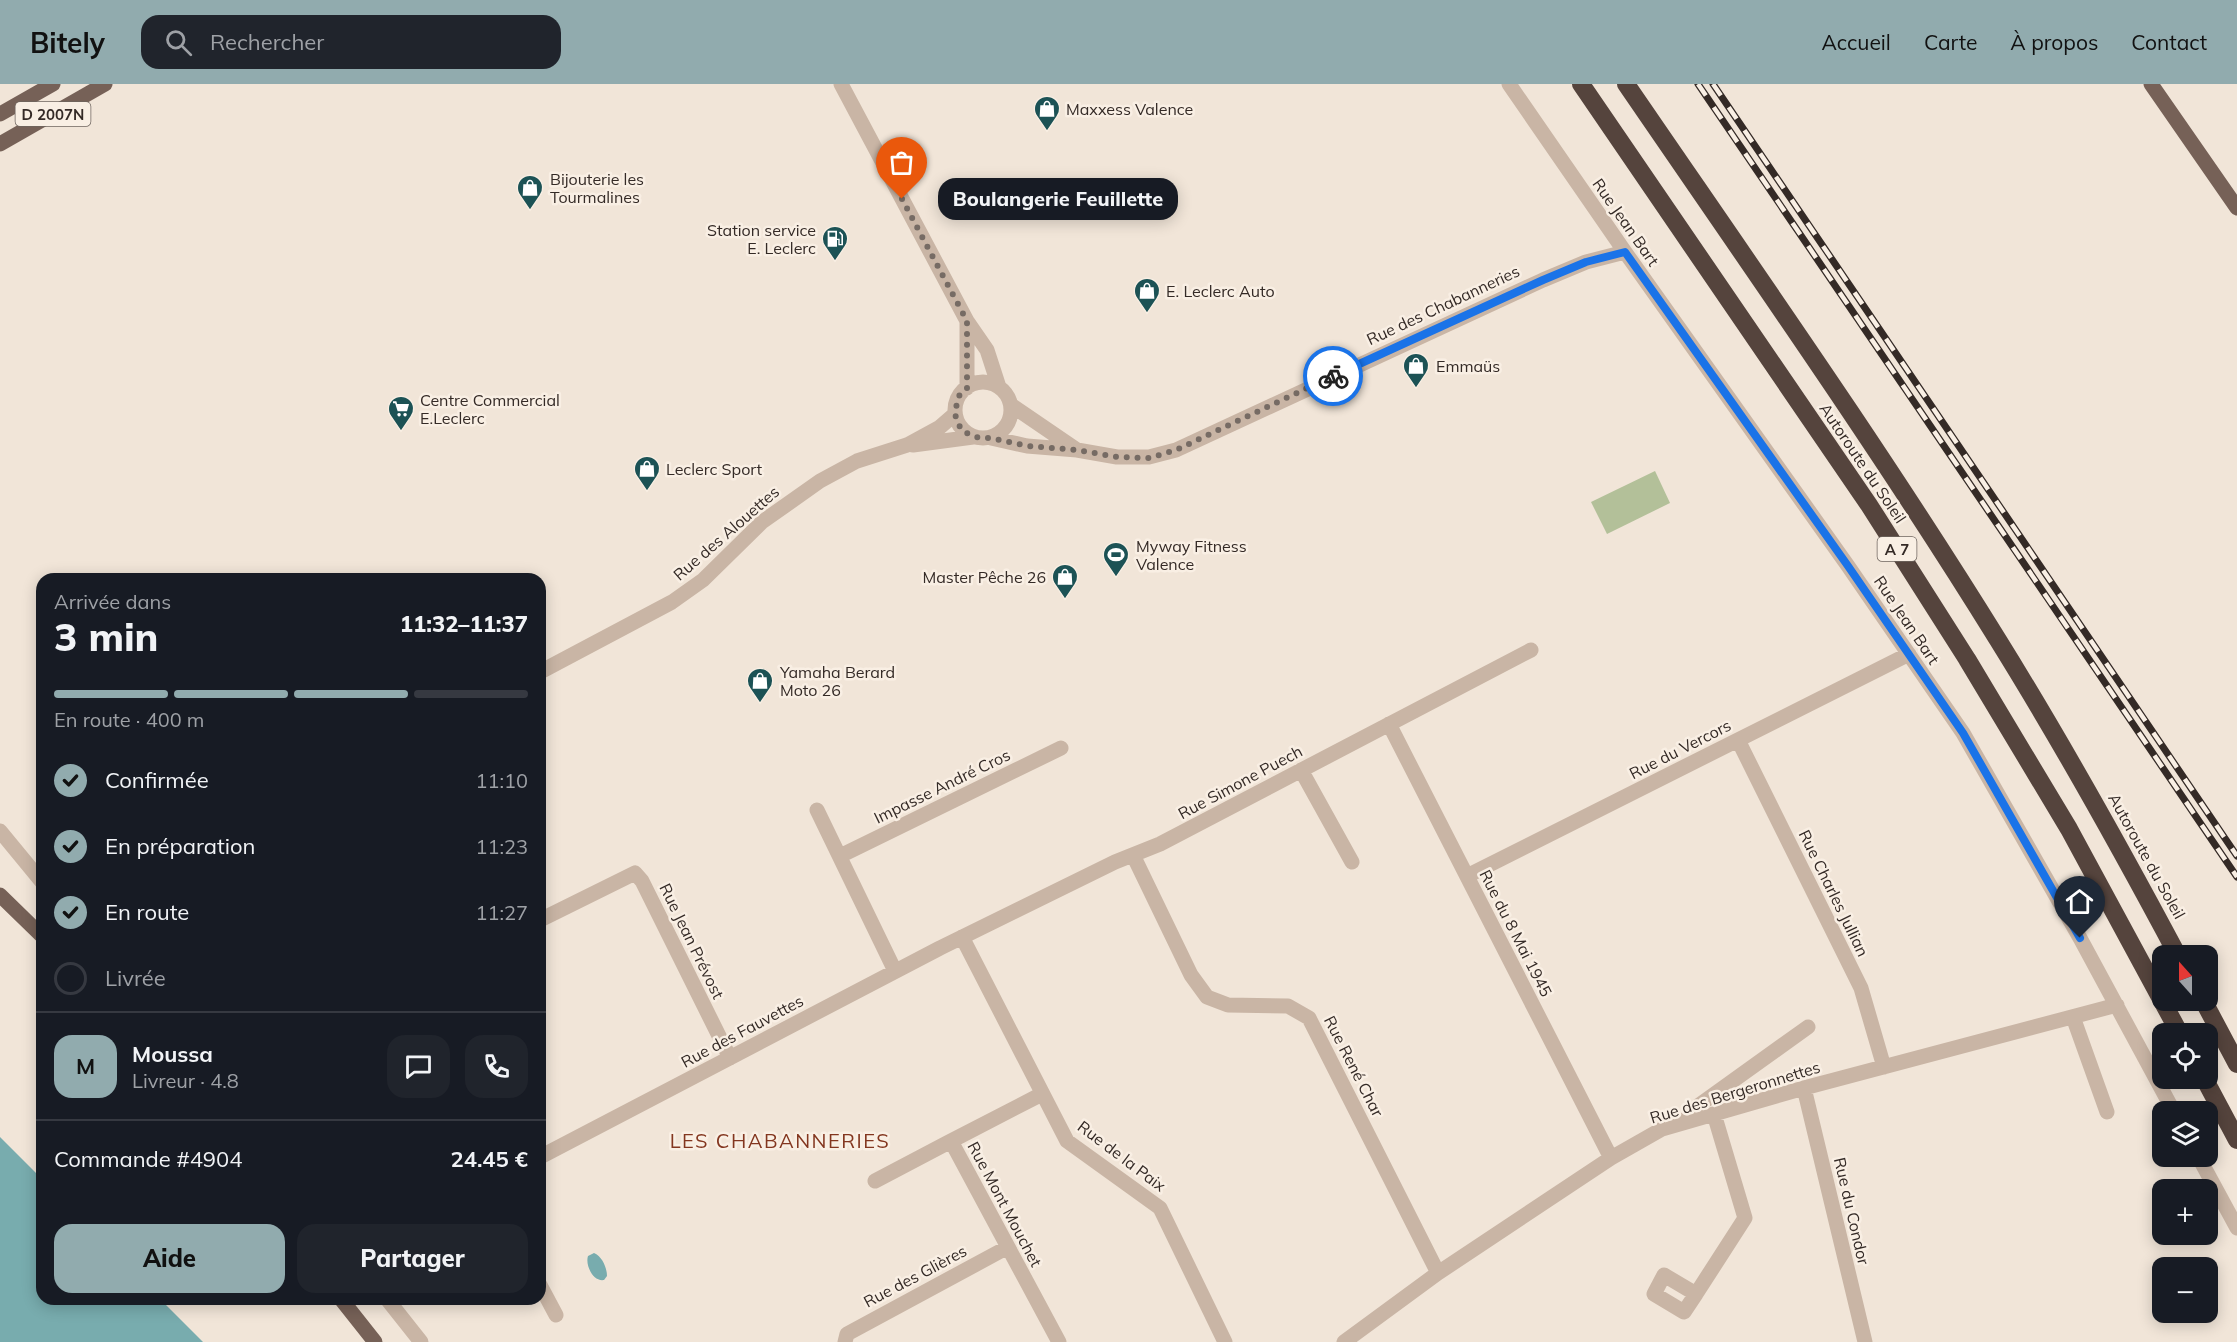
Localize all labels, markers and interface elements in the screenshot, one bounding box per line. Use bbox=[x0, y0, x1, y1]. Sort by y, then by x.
search box bbox=[141, 15, 561, 69]
text: Bitely bbox=[30, 25, 105, 60]
icon: search bbox=[162, 26, 195, 59]
text: Rechercher bbox=[210, 28, 324, 56]
text: Accueil bbox=[1821, 29, 1891, 55]
text: Carte bbox=[1924, 29, 1977, 55]
text: À propos bbox=[2010, 29, 2098, 55]
text: Contact bbox=[2131, 29, 2207, 55]
shop icon: Maxxess Valence bbox=[1032, 94, 1062, 132]
place label: Maxxess Valence bbox=[1066, 99, 1193, 119]
road number: D 2007N bbox=[16, 102, 90, 126]
pin bbox=[876, 137, 927, 199]
icon: bag bbox=[885, 146, 918, 179]
place label: Bijouterie les Tourmalines bbox=[550, 169, 644, 207]
shop icon: Bijouterie les Tourmalines bbox=[515, 173, 545, 211]
street label: Rue Jean Bart bbox=[1588, 174, 1664, 270]
callout: Boulangerie Feuillette bbox=[938, 178, 1178, 220]
text: Boulangerie Feuillette bbox=[953, 186, 1163, 211]
place label: Station service E. Leclerc bbox=[707, 220, 816, 258]
fuel station icon: Station service E. Leclerc bbox=[820, 224, 850, 262]
street label: Rue des Chabanneries bbox=[1363, 261, 1523, 349]
shop icon: E. Leclerc Auto bbox=[1132, 276, 1162, 314]
place label: E. Leclerc Auto bbox=[1166, 281, 1275, 301]
courier bbox=[1303, 346, 1363, 406]
shop icon: Emmaüs bbox=[1401, 351, 1431, 389]
place label: Emmaüs bbox=[1436, 356, 1500, 376]
icon: bike bbox=[1317, 360, 1350, 393]
place label: Centre Commercial E.Leclerc bbox=[420, 390, 560, 428]
supermarket icon: Centre Commercial E.Leclerc bbox=[386, 394, 416, 432]
street label: Autoroute du Soleil bbox=[1815, 399, 1911, 527]
shop icon: Leclerc Sport bbox=[632, 454, 662, 492]
place label: Leclerc Sport bbox=[666, 459, 763, 479]
street label: Rue des Alouettes bbox=[669, 482, 783, 584]
place label: Myway Fitness Valence bbox=[1136, 536, 1247, 574]
road number: A 7 bbox=[1878, 537, 1916, 561]
sports icon: Myway Fitness Valence bbox=[1101, 540, 1131, 578]
shop icon: Master Pêche 26 bbox=[1050, 562, 1080, 600]
place label: Master Pêche 26 bbox=[922, 567, 1046, 587]
street label: Rue Jean Bart bbox=[1870, 572, 1944, 668]
text: Arrivée dans bbox=[54, 589, 171, 614]
text: 11:32–11:37 bbox=[400, 610, 528, 638]
text: 3 min bbox=[54, 612, 159, 661]
place label: Yamaha Berard Moto 26 bbox=[779, 662, 895, 700]
shop icon: Yamaha Berard Moto 26 bbox=[745, 666, 775, 704]
text: En route · 400 m bbox=[54, 707, 204, 732]
street label: Rue du Vercors bbox=[1626, 715, 1734, 783]
street label: Rue Simone Puech bbox=[1174, 741, 1306, 823]
street label: Impasse André Cros bbox=[871, 744, 1013, 828]
icon: check bbox=[54, 764, 87, 797]
text: Confirmée bbox=[105, 766, 209, 794]
text: 11:10 bbox=[475, 768, 528, 793]
street label: Autoroute du Soleil bbox=[2104, 790, 2190, 922]
street label: Rue Charles Jullian bbox=[1795, 826, 1873, 960]
icon: check bbox=[54, 830, 87, 863]
text: En préparation bbox=[105, 832, 255, 860]
text: 11:23 bbox=[475, 834, 528, 859]
street label: Rue du 8 Mai 1945 bbox=[1475, 866, 1557, 1000]
pin bbox=[2054, 876, 2105, 938]
street label: Rue Jean Prévost bbox=[655, 880, 729, 1002]
icon: home bbox=[2063, 885, 2096, 918]
icon: check bbox=[54, 896, 87, 929]
text: En route bbox=[105, 898, 189, 926]
text: 11:27 bbox=[475, 900, 528, 925]
north arrow bbox=[2152, 945, 2218, 1011]
map controls bbox=[2152, 945, 2218, 1323]
text: Livrée bbox=[105, 964, 166, 992]
street label: Rue des Fauvettes bbox=[677, 990, 807, 1072]
street label: Rue René Char bbox=[1320, 1012, 1388, 1120]
button: locate bbox=[2152, 1023, 2218, 1089]
button: chat bbox=[387, 1035, 450, 1098]
button: phone bbox=[465, 1035, 528, 1098]
text: Moussa bbox=[132, 1040, 213, 1068]
text: M bbox=[76, 1052, 95, 1080]
street label: Rue des Bergeronnettes bbox=[1647, 1057, 1823, 1127]
text: Livreur · 4.8 bbox=[132, 1068, 239, 1093]
button: layers bbox=[2152, 1101, 2218, 1167]
street label: Rue de la Paix bbox=[1074, 1116, 1170, 1196]
district label: LES CHABANNERIES bbox=[670, 1128, 890, 1153]
street label: Rue Mont Mouchet bbox=[964, 1138, 1047, 1270]
text: Commande #4904 bbox=[54, 1145, 242, 1173]
text: 24.45 € bbox=[451, 1145, 528, 1173]
street label: Rue du Condor bbox=[1830, 1155, 1874, 1267]
button: + bbox=[2152, 1179, 2218, 1245]
button: Aide bbox=[54, 1224, 285, 1293]
button: Partager bbox=[297, 1224, 528, 1293]
street label: Rue des Glières bbox=[860, 1240, 970, 1312]
button: − bbox=[2152, 1257, 2218, 1323]

